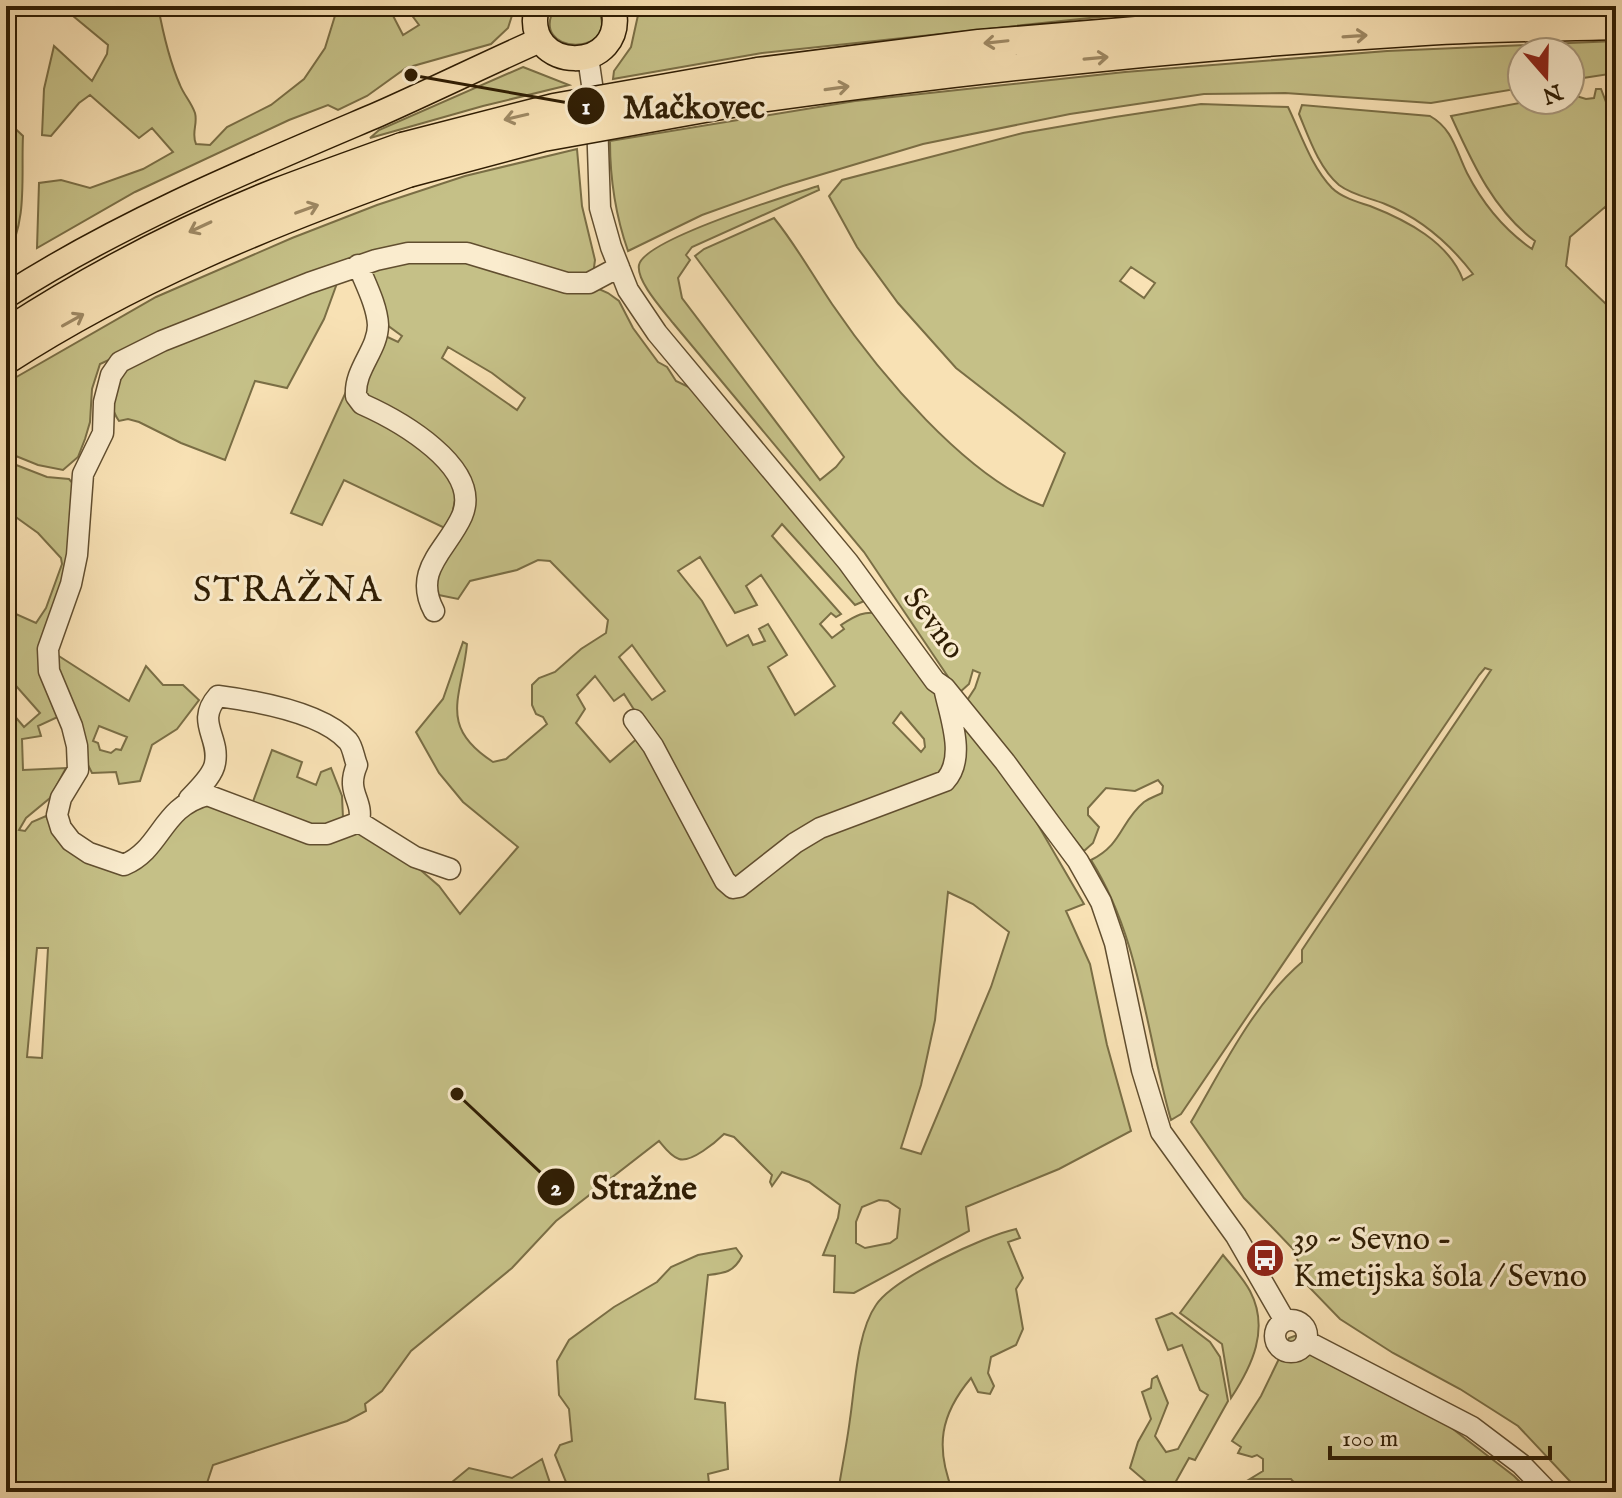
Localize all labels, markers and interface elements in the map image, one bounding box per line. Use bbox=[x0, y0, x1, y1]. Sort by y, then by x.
one-way arrow bbox=[1341, 28, 1368, 43]
one-way arrow bbox=[983, 35, 1010, 50]
north arrow bbox=[1506, 36, 1586, 116]
one-way arrow bbox=[1082, 50, 1109, 65]
text: N bbox=[1538, 76, 1567, 109]
callout: Mačkovec bbox=[566, 77, 781, 135]
one-way arrow bbox=[824, 80, 850, 95]
text: Mačkovec bbox=[623, 87, 766, 130]
text: 1 bbox=[582, 92, 591, 123]
one-way arrow bbox=[503, 110, 529, 125]
one-way arrow bbox=[295, 201, 319, 215]
one-way arrow bbox=[188, 220, 212, 235]
one-way arrow bbox=[61, 312, 84, 328]
district label: STRAŽNA bbox=[193, 568, 383, 614]
street label: Sevno bbox=[893, 580, 973, 668]
callout: Stražne bbox=[536, 1158, 713, 1216]
text: Stražne bbox=[591, 1168, 697, 1211]
text: 2 bbox=[550, 1173, 562, 1204]
place label: 39 ~ Sevno - Kmetijska šola / Sevno bbox=[1293, 1220, 1587, 1298]
bus stop icon: 39 ~ Sevno - Kmetijska šola / Sevno bbox=[1244, 1237, 1286, 1279]
scale bar bbox=[1330, 1410, 1550, 1460]
text: 100 m bbox=[1342, 1424, 1398, 1455]

